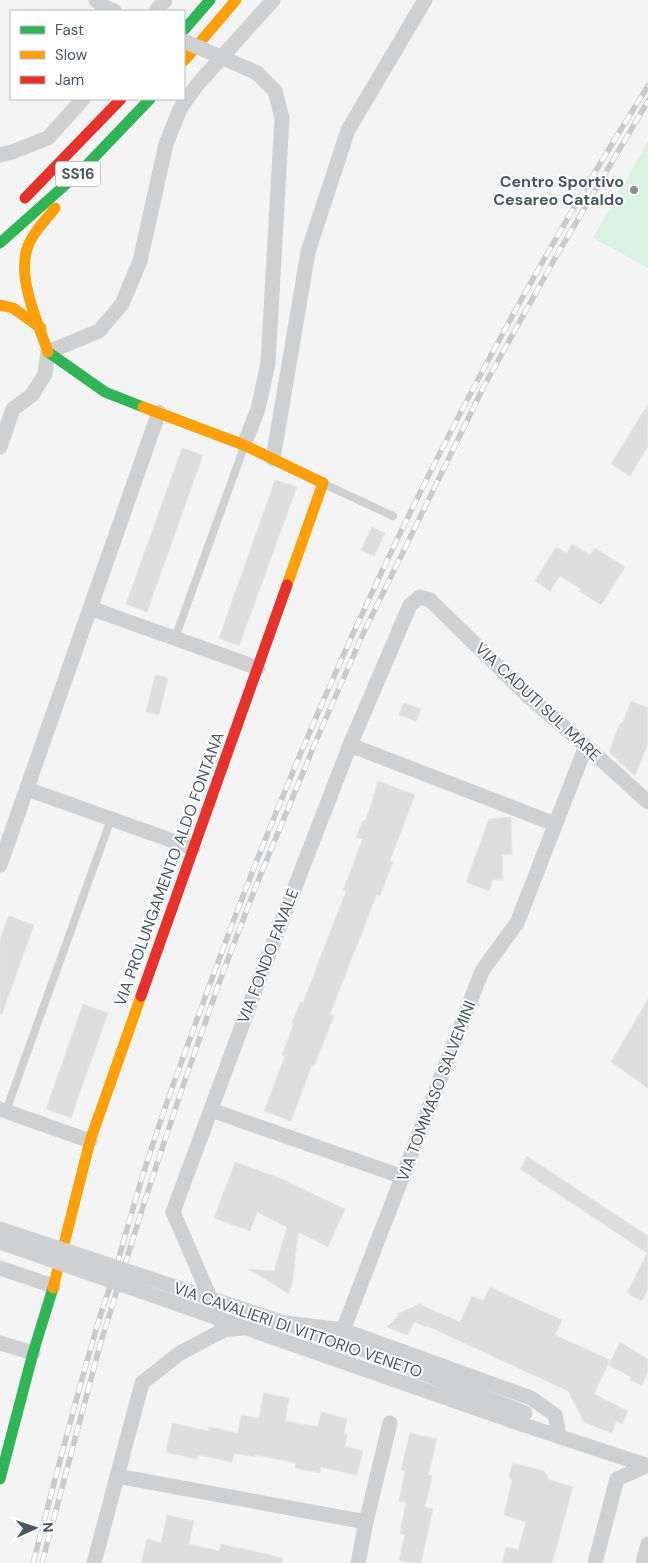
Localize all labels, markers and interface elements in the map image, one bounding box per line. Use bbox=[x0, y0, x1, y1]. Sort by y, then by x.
legend bbox=[10, 10, 185, 100]
text: Fast bbox=[55, 20, 84, 40]
text: Slow bbox=[55, 45, 88, 65]
text: Jam bbox=[55, 70, 84, 90]
road number: SS16 bbox=[56, 162, 100, 186]
place label: Centro Sportivo Cesareo Cataldo bbox=[493, 171, 624, 210]
marker: Centro Sportivo Cesareo Cataldo bbox=[628, 184, 640, 196]
street label: VIA CADUTI SUL MARE bbox=[471, 638, 605, 766]
street label: VIA PROLUNGAMENTO ALDO FONTANA bbox=[110, 729, 229, 1009]
street label: VIA FONDO FAVALE bbox=[233, 886, 303, 1026]
street label: VIA TOMMASO SALVEMINI bbox=[392, 998, 480, 1184]
street label: VIA CAVALIERI DI VITTORIO VENETO bbox=[171, 1277, 425, 1383]
north arrow bbox=[10, 1503, 60, 1553]
text: N bbox=[39, 1522, 57, 1533]

